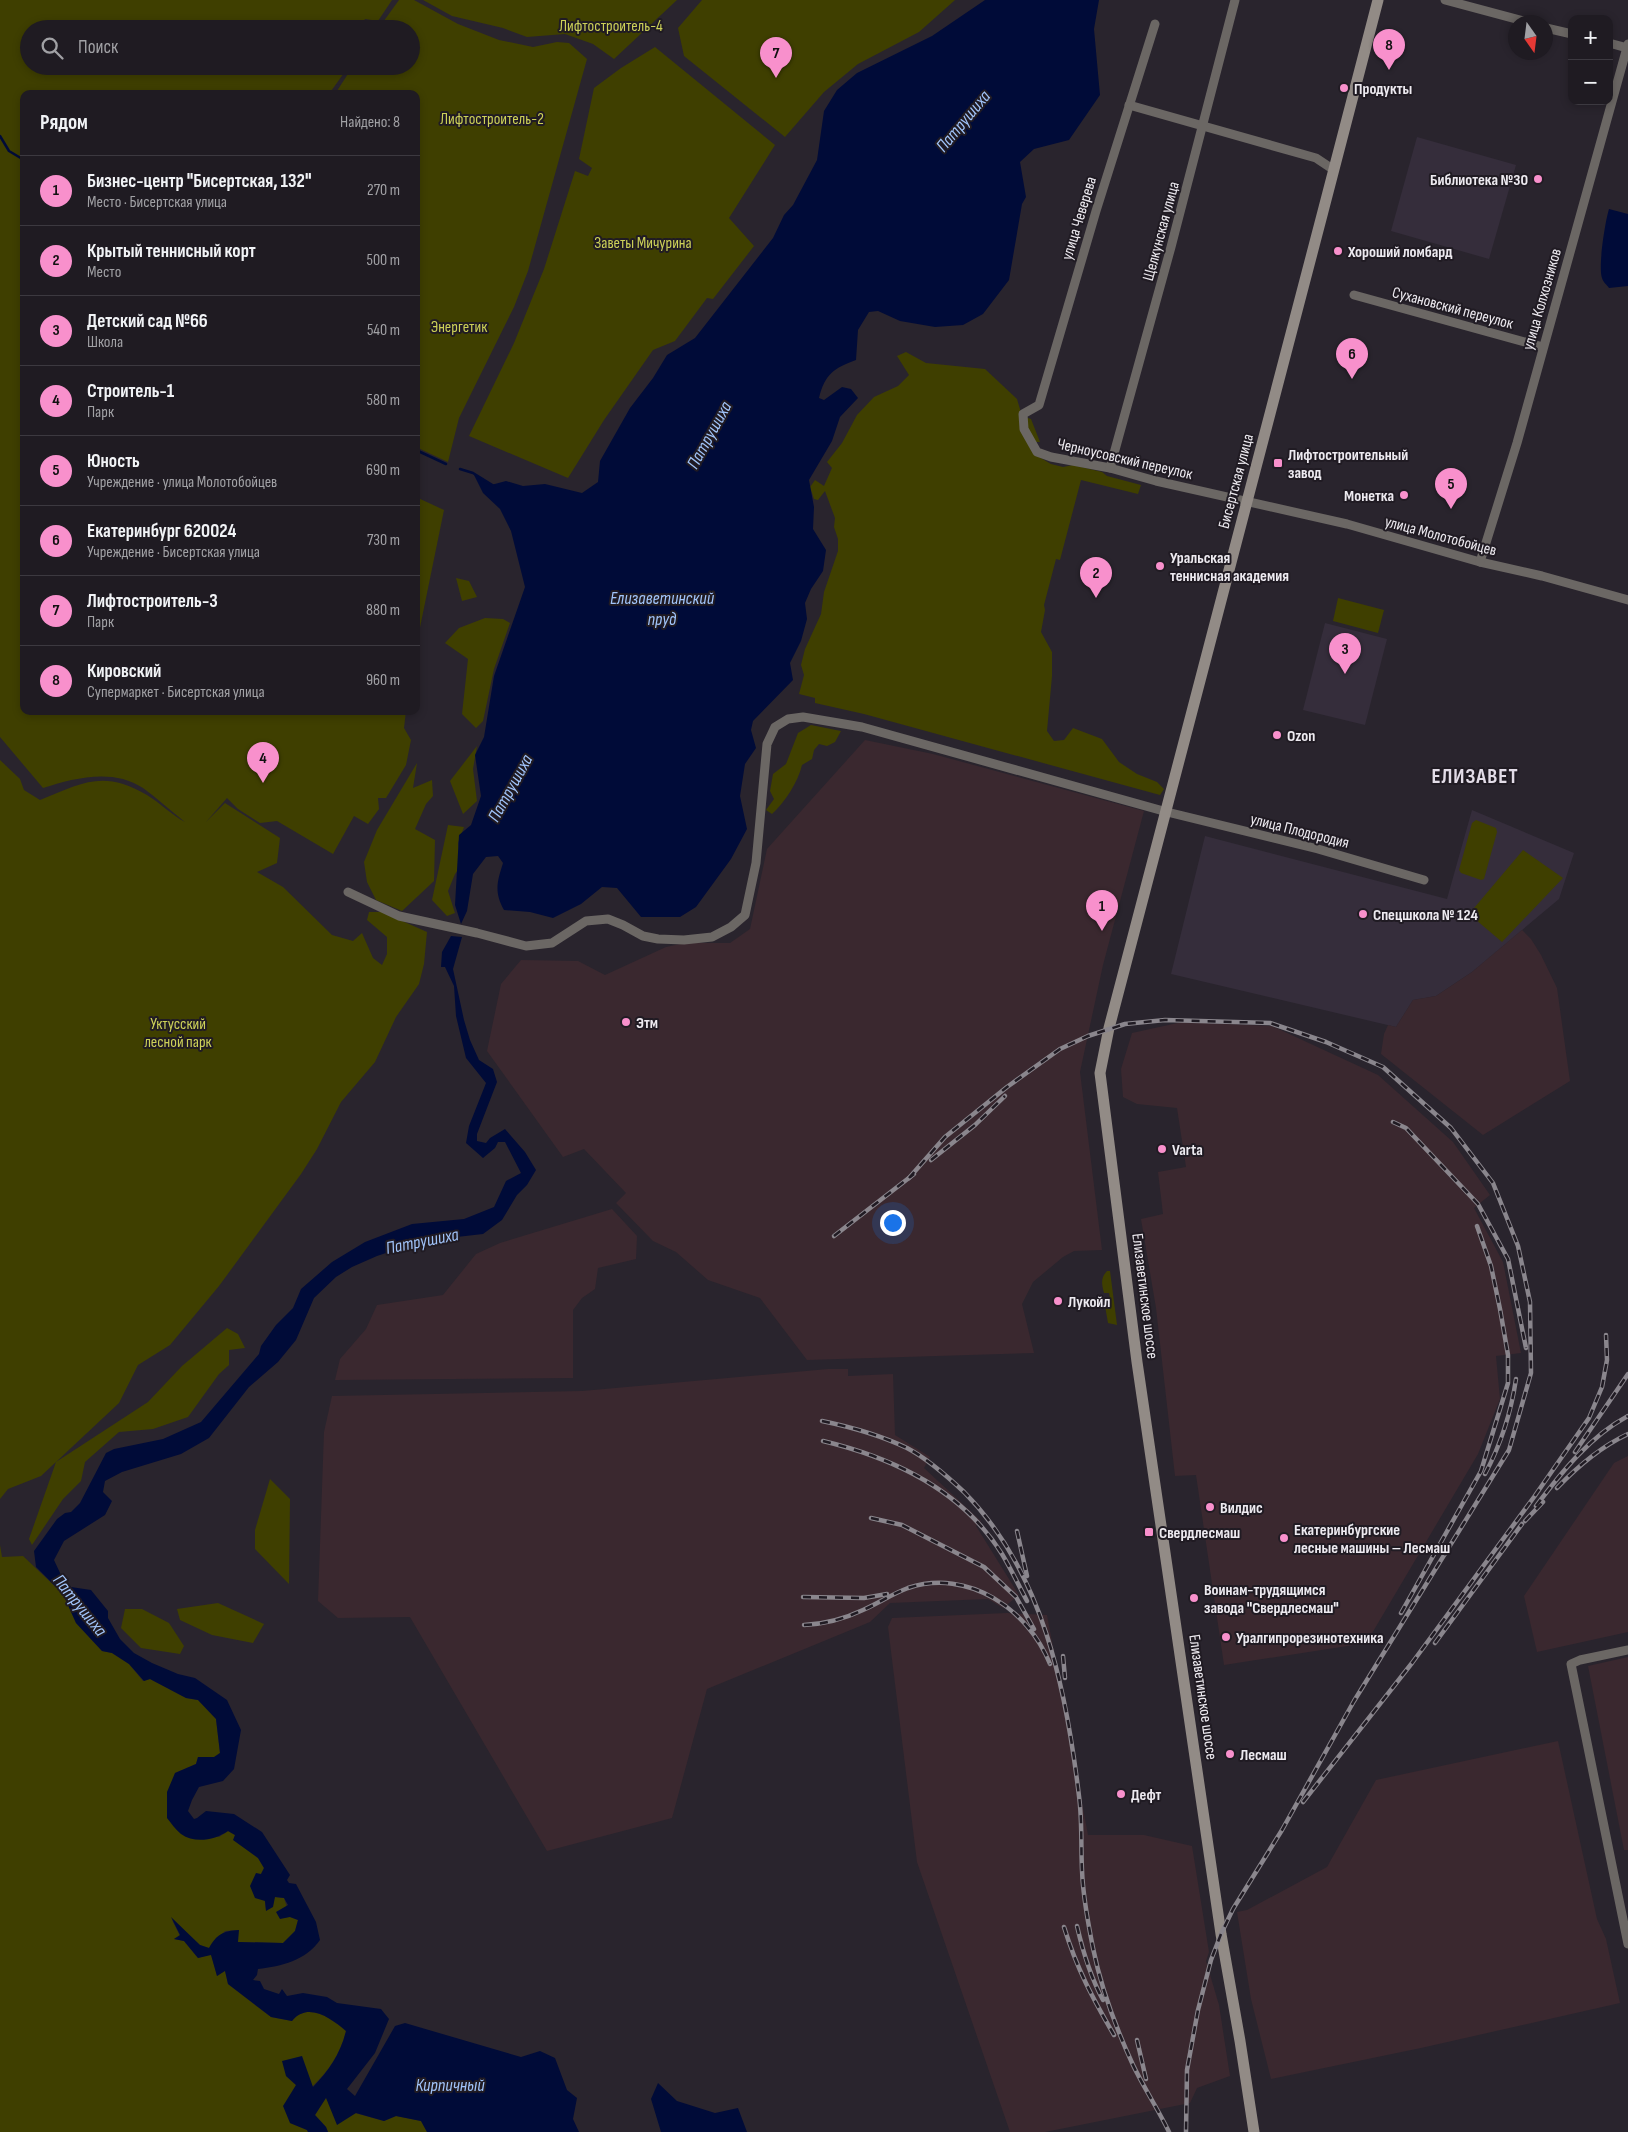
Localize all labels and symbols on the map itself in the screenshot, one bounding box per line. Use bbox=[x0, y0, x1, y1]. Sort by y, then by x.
north arrow bbox=[1508, 15, 1553, 60]
park label: Лифтостроитель-4 bbox=[559, 17, 663, 36]
pin: 8 bbox=[1373, 29, 1405, 70]
pin: 7 bbox=[760, 37, 792, 78]
place label: Продукты bbox=[1354, 80, 1412, 99]
marker: Продукты bbox=[1338, 82, 1350, 94]
water label: Патрушиха bbox=[932, 86, 996, 156]
park label: Лифтостроитель-2 bbox=[440, 110, 544, 129]
place label: Библиотека №30 bbox=[1430, 171, 1528, 190]
marker: Библиотека №30 bbox=[1532, 173, 1544, 185]
street label: улица Чеверева bbox=[1058, 174, 1101, 262]
street label: Щелкунская улица bbox=[1139, 180, 1184, 283]
park label: Заветы Мичурина bbox=[594, 234, 692, 253]
place label: Хороший ломбард bbox=[1347, 243, 1453, 262]
marker: Хороший ломбард bbox=[1332, 245, 1344, 257]
street label: улица Колхозников bbox=[1519, 246, 1566, 352]
street label: Сухановский переулок bbox=[1390, 283, 1516, 334]
park label: Энергетик bbox=[431, 318, 488, 337]
pin: 6 bbox=[1336, 338, 1368, 379]
water label: Патрушиха bbox=[682, 397, 737, 473]
street label: Бисертская улица bbox=[1215, 432, 1258, 531]
street label: Черноусовский переулок bbox=[1055, 435, 1195, 484]
place label: Лифтостроительный завод bbox=[1288, 446, 1408, 483]
marker: Лифтостроительный завод bbox=[1272, 457, 1284, 469]
pin: 5 bbox=[1435, 468, 1467, 509]
place label: Монетка bbox=[1344, 487, 1394, 506]
marker: Монетка bbox=[1398, 489, 1410, 501]
street label: улица Молотобойцев bbox=[1383, 512, 1498, 560]
place label: Уральская теннисная академия bbox=[1170, 549, 1289, 586]
pin: 2 bbox=[1080, 557, 1112, 598]
marker: Уральская теннисная академия bbox=[1154, 560, 1166, 572]
water label: Елизаветинский пруд bbox=[610, 588, 715, 630]
pin: 3 bbox=[1329, 633, 1361, 674]
place label: Ozon bbox=[1287, 727, 1315, 746]
marker: Ozon bbox=[1271, 729, 1283, 741]
pin: 4 bbox=[247, 742, 279, 783]
water label: Патрушиха bbox=[483, 750, 538, 826]
district label: ЕЛИЗАВЕТ bbox=[1431, 764, 1519, 789]
street label: улица Плодородия bbox=[1248, 810, 1351, 853]
pin: 1 bbox=[1086, 890, 1118, 931]
place label: Спецшкола № 124 bbox=[1373, 906, 1478, 925]
marker: Спецшкола № 124 bbox=[1357, 908, 1369, 920]
place label: Этм bbox=[636, 1014, 658, 1033]
park label: Уктусский лесной парк bbox=[144, 1015, 213, 1052]
marker: Этм bbox=[620, 1016, 632, 1028]
place label: Varta bbox=[1172, 1141, 1203, 1160]
marker: Varta bbox=[1156, 1143, 1168, 1155]
your location bbox=[880, 1210, 906, 1236]
water label: Патрушиха bbox=[384, 1224, 461, 1259]
street label: Елизаветинское шоссе bbox=[1127, 1232, 1162, 1360]
place label: Лукойл bbox=[1068, 1293, 1110, 1312]
marker: Лукойл bbox=[1052, 1295, 1064, 1307]
place label: Вилдис bbox=[1220, 1499, 1263, 1518]
marker: Вилдис bbox=[1204, 1501, 1216, 1513]
place label: Екатеринбургские лесные машины – Лесмаш bbox=[1294, 1521, 1450, 1558]
place label: Свердлесмаш bbox=[1159, 1524, 1240, 1543]
marker: Свердлесмаш bbox=[1143, 1526, 1155, 1538]
marker: Екатеринбургские лесные машины – Лесмаш bbox=[1278, 1532, 1290, 1544]
water label: Патрушиха bbox=[48, 1570, 111, 1641]
place label: Воинам-трудящимся завода "Свердлесмаш" bbox=[1204, 1581, 1339, 1618]
marker: Воинам-трудящимся завода "Свердлесмаш" bbox=[1188, 1592, 1200, 1604]
place label: Уралгипрорезинотехника bbox=[1236, 1629, 1384, 1648]
marker: Уралгипрорезинотехника bbox=[1220, 1631, 1232, 1643]
street label: Елизаветинское шоссе bbox=[1184, 1633, 1221, 1761]
place label: Лесмаш bbox=[1240, 1746, 1287, 1765]
marker: Лесмаш bbox=[1224, 1748, 1236, 1760]
place label: Дефт bbox=[1131, 1786, 1162, 1805]
marker: Дефт bbox=[1115, 1788, 1127, 1800]
water label: Кирпичный bbox=[415, 2075, 485, 2096]

